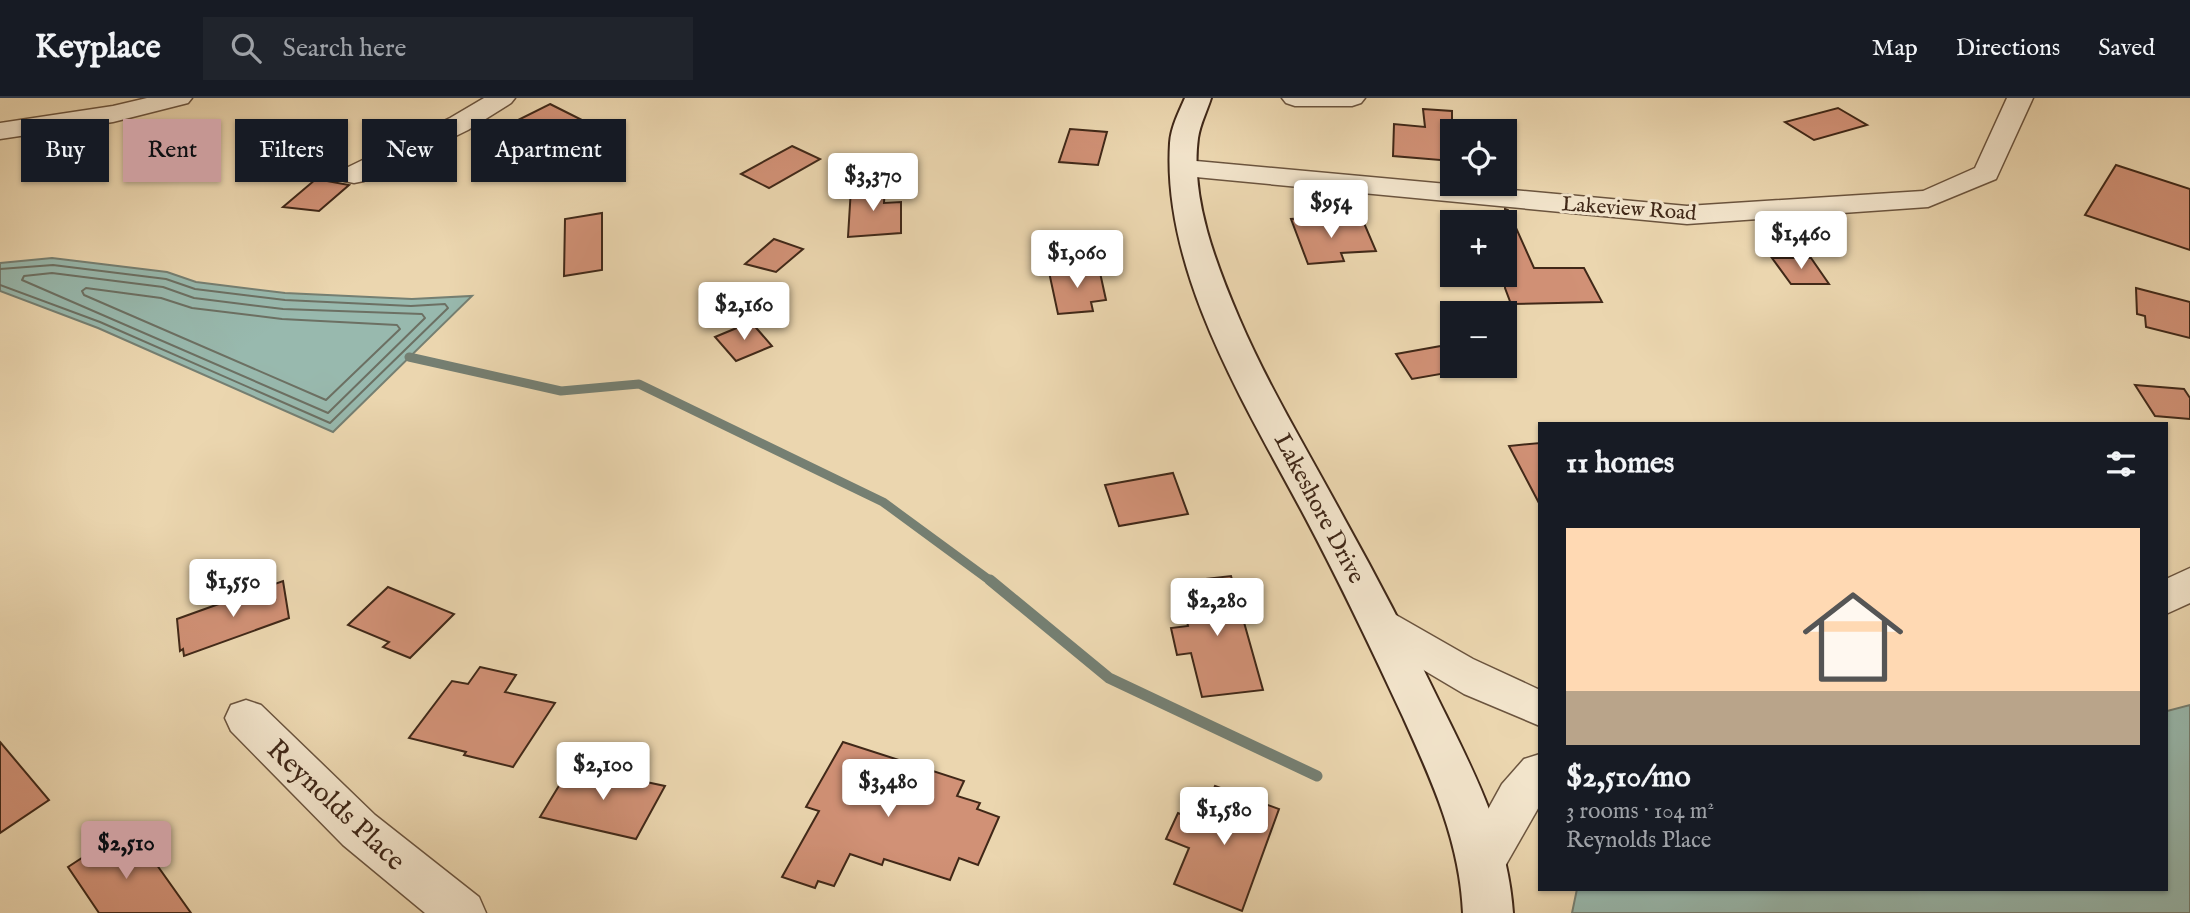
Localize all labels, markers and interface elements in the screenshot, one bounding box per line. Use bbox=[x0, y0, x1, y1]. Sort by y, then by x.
search box bbox=[203, 17, 693, 80]
text: Keyplace bbox=[35, 27, 161, 69]
icon: search bbox=[227, 29, 265, 67]
text: Search here bbox=[283, 32, 407, 65]
text: Map bbox=[1872, 33, 1918, 64]
text: Directions bbox=[1956, 33, 2060, 64]
text: Saved bbox=[2098, 33, 2155, 64]
chip: Buy bbox=[21, 119, 109, 182]
chip: Rent bbox=[123, 119, 221, 182]
chip: Filters bbox=[235, 119, 348, 182]
chip: New bbox=[362, 119, 457, 182]
chip: Apartment bbox=[471, 119, 626, 182]
map controls bbox=[1440, 119, 1517, 378]
button: locate bbox=[1440, 119, 1517, 196]
pin: $3,370 bbox=[816, 153, 930, 213]
text: $3,370 bbox=[844, 161, 902, 190]
pin: $954 bbox=[1290, 180, 1372, 240]
text: $954 bbox=[1310, 188, 1352, 217]
street label: Lakeview Road bbox=[1561, 191, 1698, 228]
button: + bbox=[1440, 210, 1517, 287]
pin: $1,460 bbox=[1744, 212, 1858, 271]
text: $1,460 bbox=[1771, 219, 1831, 248]
pin: $1,060 bbox=[1020, 230, 1134, 290]
text: $1,060 bbox=[1047, 238, 1107, 267]
pin: $2,160 bbox=[687, 282, 801, 342]
text: $2,160 bbox=[714, 290, 774, 319]
button: − bbox=[1440, 301, 1517, 378]
street label: Lakeshore Drive bbox=[1266, 428, 1371, 589]
text: 11 homes bbox=[1566, 445, 1674, 483]
icon: filters bbox=[2102, 445, 2140, 483]
pin: $1,550 bbox=[176, 560, 290, 619]
text: $1,550 bbox=[205, 567, 261, 596]
icon: home bbox=[1790, 574, 1916, 700]
pin: $2,280 bbox=[1160, 578, 1274, 638]
text: $2,280 bbox=[1187, 586, 1247, 615]
street label: Reynolds Place bbox=[259, 733, 412, 879]
pin: $2,100 bbox=[546, 742, 660, 802]
text: $2,100 bbox=[573, 750, 633, 779]
text: $2,510/mo bbox=[1566, 759, 1691, 797]
pin: $3,480 bbox=[831, 760, 945, 819]
text: $3,480 bbox=[858, 767, 918, 796]
pin: $1,580 bbox=[1167, 788, 1281, 847]
text: $1,580 bbox=[1196, 795, 1252, 824]
text: 3 rooms · 104 m² bbox=[1566, 797, 1714, 826]
pin: $2,510 bbox=[69, 822, 183, 881]
text: Reynolds Place bbox=[1566, 826, 1711, 855]
text: $2,510 bbox=[97, 829, 155, 858]

